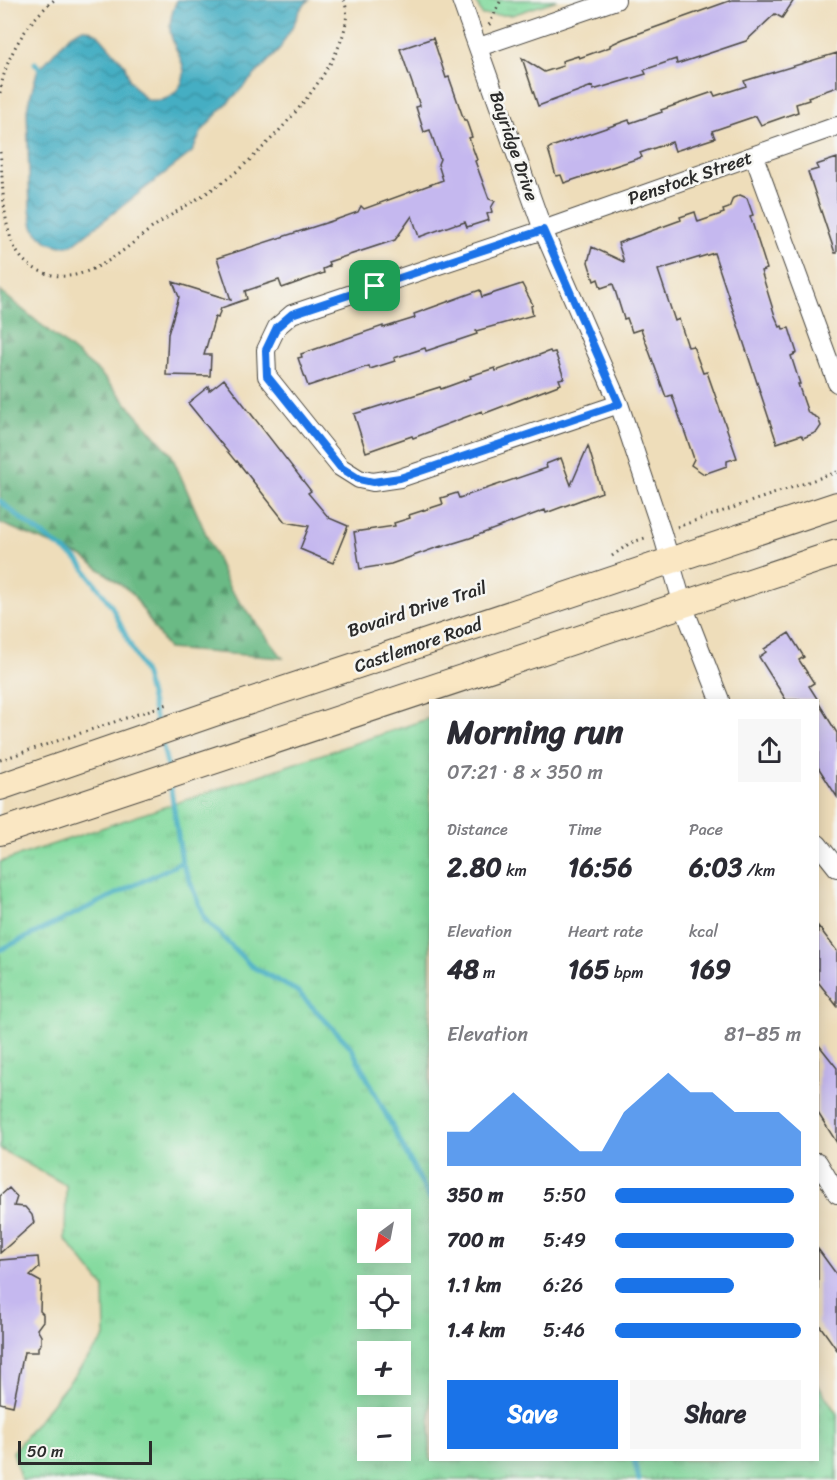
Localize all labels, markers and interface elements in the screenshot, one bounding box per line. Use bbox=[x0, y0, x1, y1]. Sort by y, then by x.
street label: Bayridge Drive bbox=[480, 87, 548, 205]
street label: Penstock Street bbox=[623, 142, 757, 214]
pin bbox=[349, 260, 400, 311]
icon: arrive bbox=[358, 269, 391, 302]
street label: Bovaird Drive Trail bbox=[343, 571, 492, 647]
street label: Castlemore Road bbox=[350, 608, 488, 682]
text: Morning run bbox=[447, 703, 623, 761]
button: share bbox=[738, 719, 801, 782]
text: 07:21 · 8 × 350 m bbox=[447, 755, 603, 790]
text: Distance bbox=[447, 815, 508, 844]
text: Time bbox=[568, 815, 602, 844]
text: Pace bbox=[689, 815, 723, 844]
text: 2.80 bbox=[447, 844, 502, 890]
text: 16:56 bbox=[568, 844, 632, 890]
text: 6:03 bbox=[689, 844, 742, 890]
text: km bbox=[502, 856, 527, 885]
text: /km bbox=[742, 856, 775, 885]
text: Elevation bbox=[447, 917, 512, 946]
text: Heart rate bbox=[568, 917, 643, 946]
text: kcal bbox=[689, 917, 718, 946]
text: 48 bbox=[447, 946, 479, 992]
text: 165 bbox=[568, 946, 610, 992]
text: 169 bbox=[689, 946, 731, 992]
text: m bbox=[479, 958, 495, 987]
text: bpm bbox=[610, 958, 644, 987]
text: Elevation bbox=[447, 1017, 528, 1052]
text: 81–85 m bbox=[724, 1017, 801, 1052]
text: 350 m bbox=[447, 1178, 503, 1213]
text: 5:50 bbox=[543, 1178, 586, 1213]
north arrow bbox=[357, 1209, 411, 1263]
map controls bbox=[357, 1209, 411, 1461]
text: 700 m bbox=[447, 1223, 504, 1258]
text: 5:49 bbox=[543, 1223, 586, 1258]
text: 1.1 km bbox=[447, 1268, 501, 1303]
text: 6:26 bbox=[543, 1268, 583, 1303]
button: locate bbox=[357, 1275, 411, 1329]
text: 1.4 km bbox=[447, 1313, 505, 1348]
text: 5:46 bbox=[543, 1313, 585, 1348]
button: + bbox=[357, 1341, 411, 1395]
button: Save bbox=[447, 1380, 618, 1449]
button: Share bbox=[630, 1380, 801, 1449]
button: − bbox=[357, 1407, 411, 1461]
text: 50 m bbox=[27, 1437, 63, 1466]
scale bar bbox=[18, 1438, 152, 1466]

